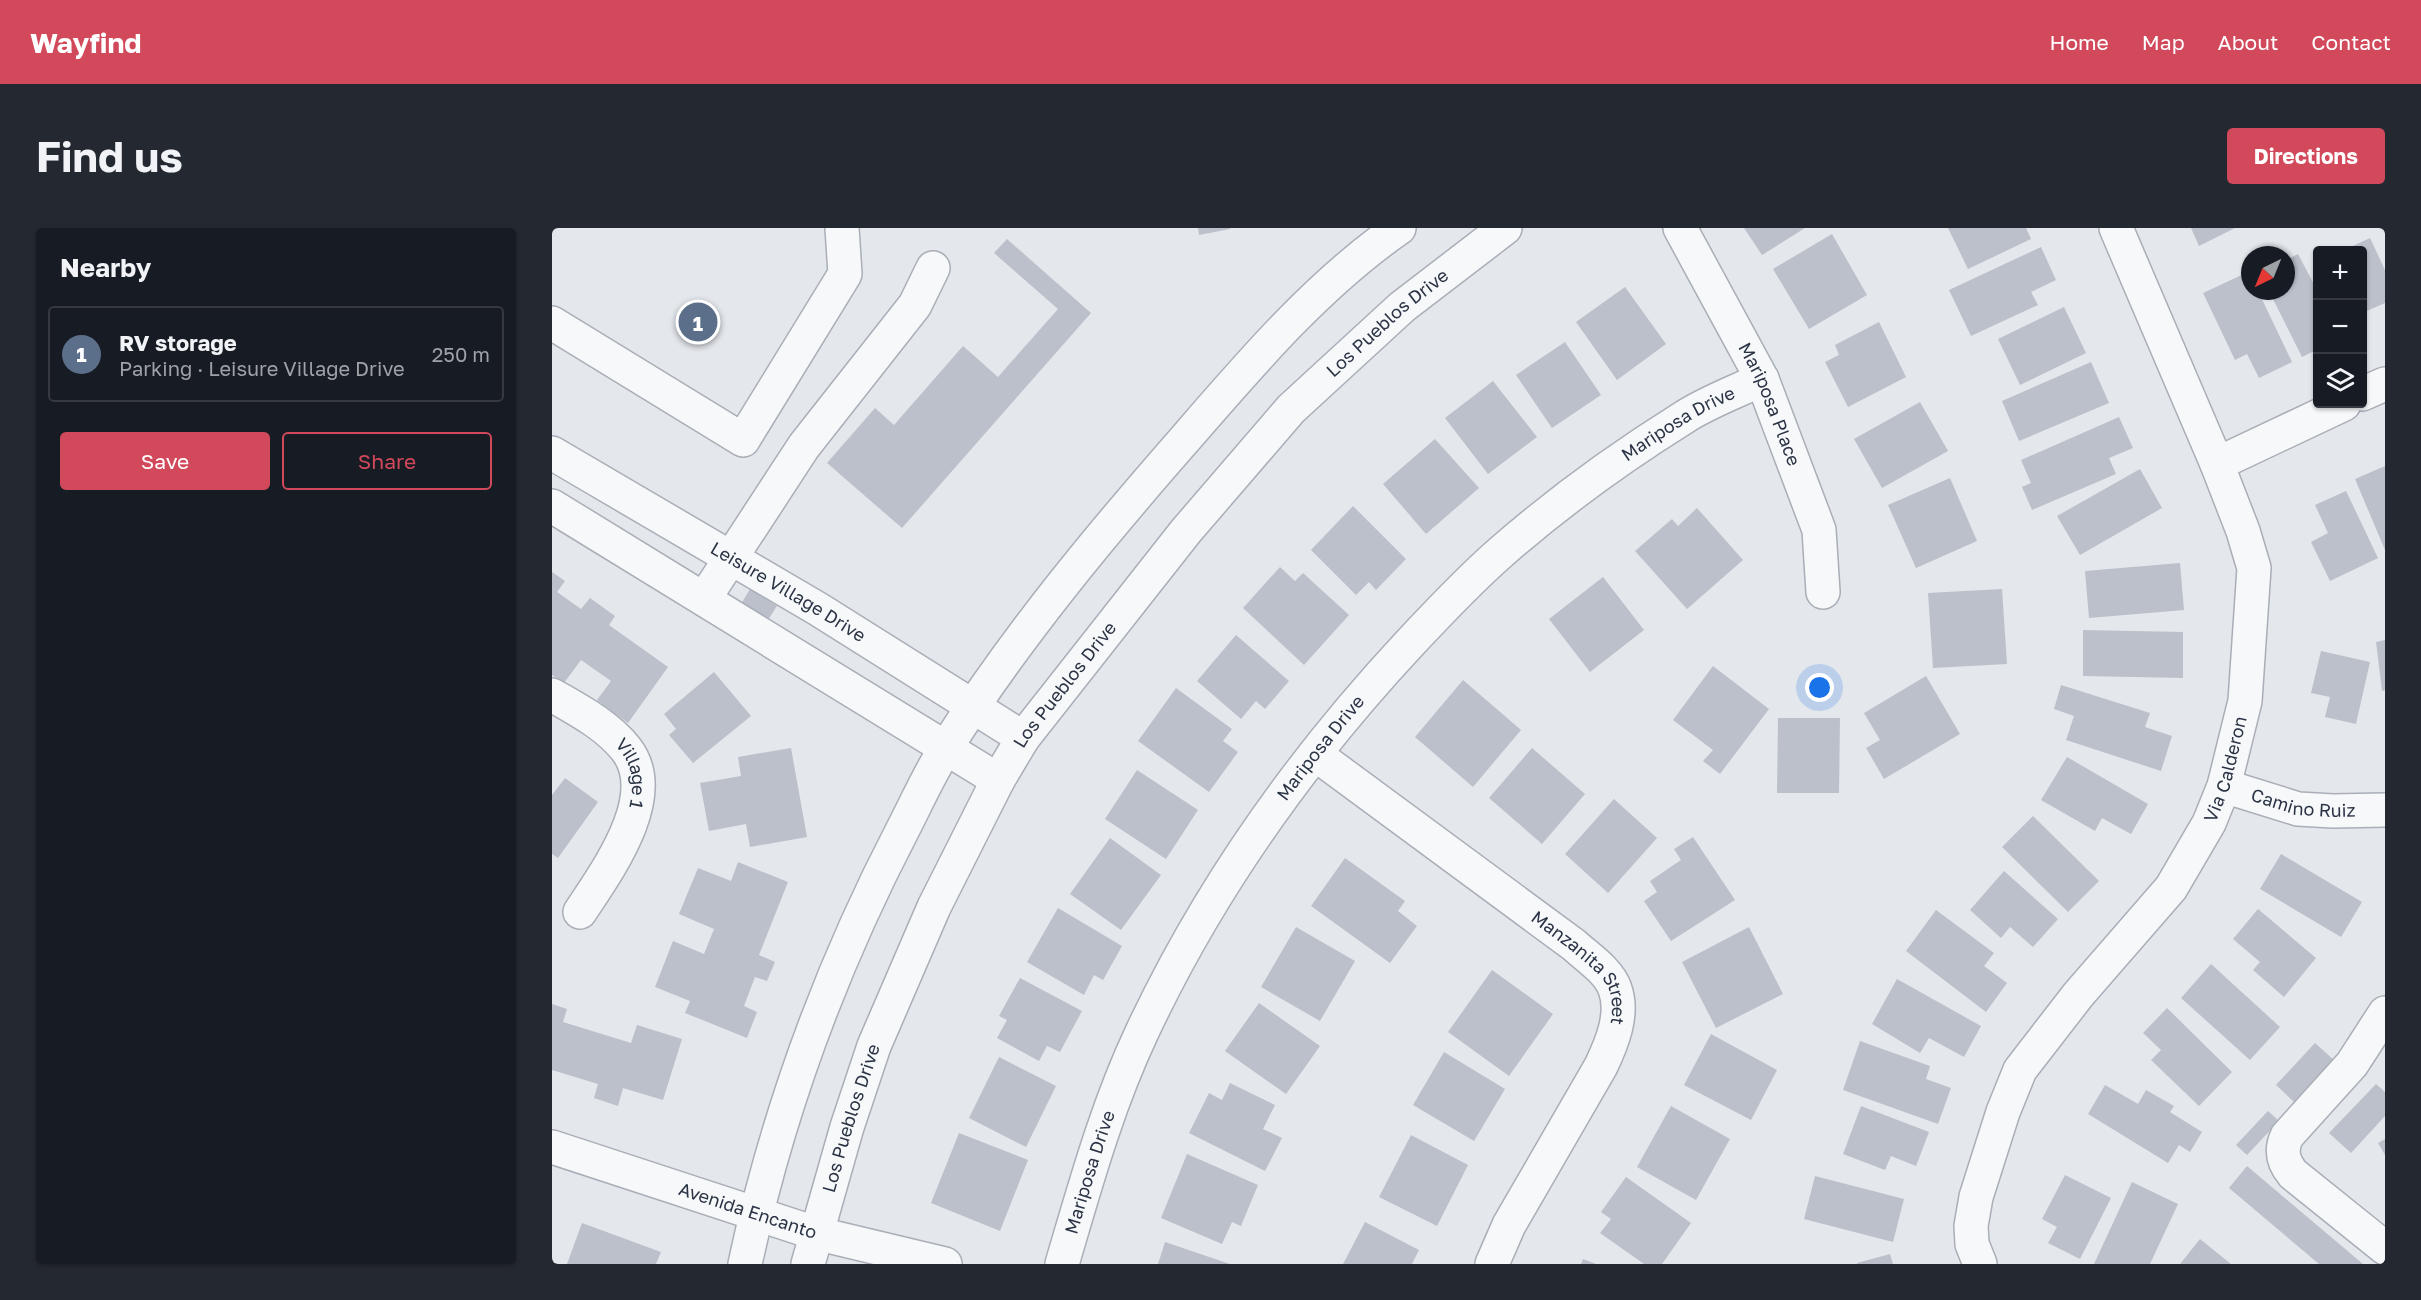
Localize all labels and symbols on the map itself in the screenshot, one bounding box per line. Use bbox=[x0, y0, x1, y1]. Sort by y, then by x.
north arrow bbox=[2241, 246, 2295, 300]
street label: Los Pueblos Drive bbox=[1321, 264, 1452, 381]
pin: 1 bbox=[678, 300, 718, 344]
street label: Mariposa Place bbox=[1734, 338, 1806, 469]
street label: Mariposa Drive bbox=[1617, 381, 1738, 465]
street label: Leisure Village Drive bbox=[707, 537, 870, 646]
street label: Los Pueblos Drive bbox=[1008, 617, 1120, 751]
your location bbox=[1805, 673, 1834, 702]
street label: Mariposa Drive bbox=[1271, 690, 1368, 804]
street label: Via Calderon bbox=[2199, 714, 2251, 825]
street label: Village 1 bbox=[611, 733, 650, 811]
street label: Camino Ruiz bbox=[2249, 783, 2356, 821]
street label: Manzanita Street bbox=[1527, 905, 1630, 1027]
street label: Los Pueblos Drive bbox=[817, 1041, 884, 1195]
street label: Mariposa Drive bbox=[1059, 1107, 1119, 1236]
street label: Avenida Encanto bbox=[676, 1177, 820, 1243]

